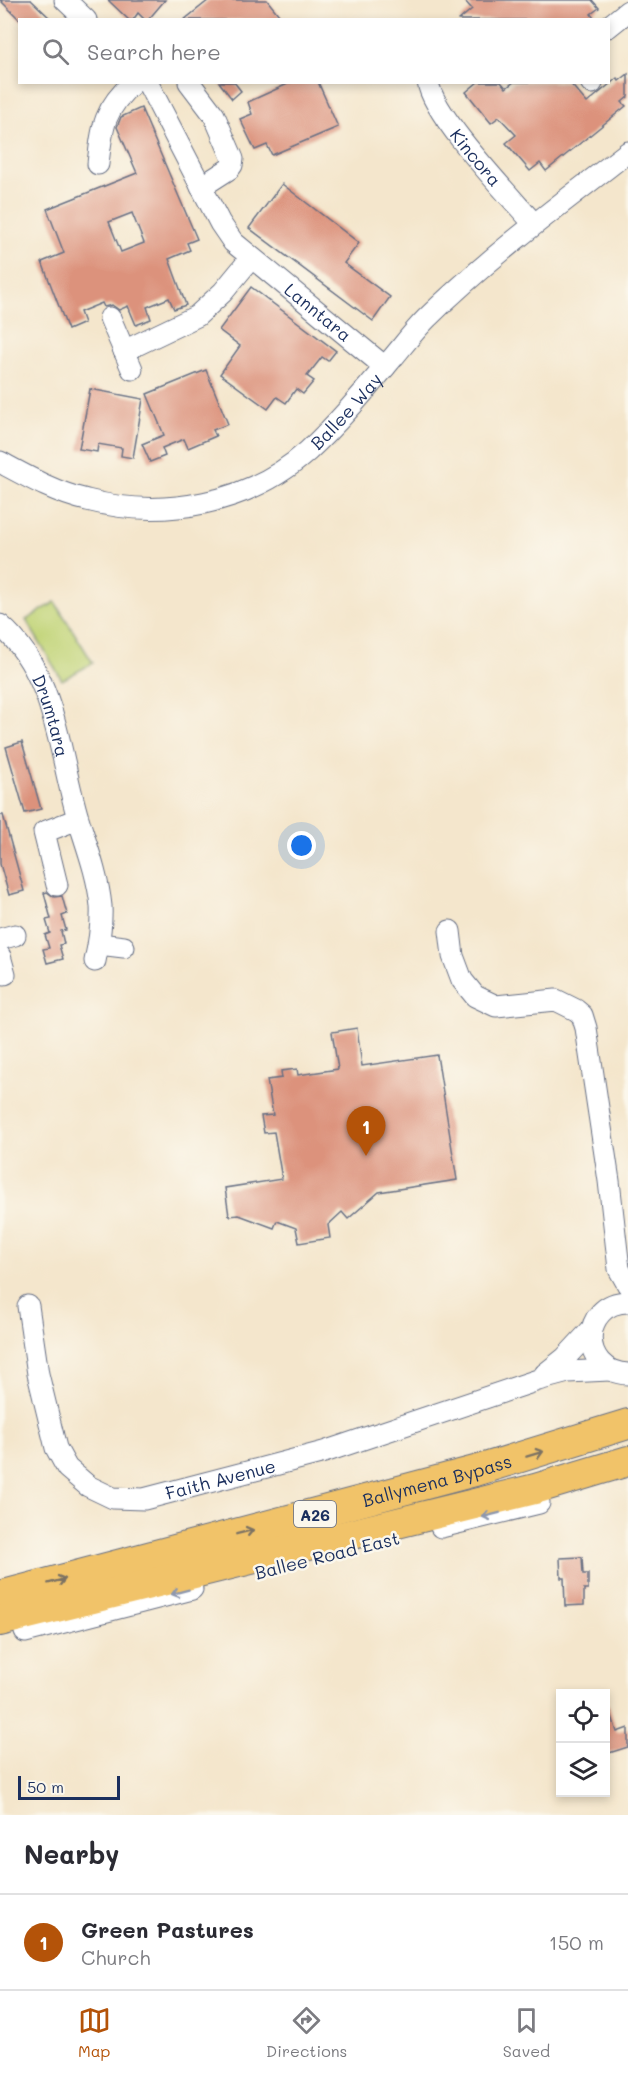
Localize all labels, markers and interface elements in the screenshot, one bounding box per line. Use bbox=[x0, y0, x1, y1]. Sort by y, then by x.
search box bbox=[18, 18, 610, 84]
icon: search bbox=[39, 35, 72, 68]
text: Search here bbox=[87, 37, 221, 66]
street label: Kincora bbox=[445, 124, 507, 191]
street label: Lanntara bbox=[280, 277, 357, 347]
street label: Ballee Way bbox=[305, 368, 387, 455]
street label: Drumtara bbox=[27, 670, 75, 759]
your location bbox=[287, 831, 316, 860]
pin: 1 bbox=[346, 1106, 386, 1156]
street label: Ballymena Bypass bbox=[360, 1448, 515, 1512]
one-way arrow bbox=[525, 1448, 544, 1459]
street label: Faith Avenue bbox=[163, 1453, 278, 1505]
road number: A26 bbox=[294, 1501, 336, 1527]
one-way arrow bbox=[482, 1510, 501, 1522]
street label: Ballee Road East bbox=[252, 1525, 402, 1585]
one-way arrow bbox=[236, 1526, 255, 1537]
one-way arrow bbox=[47, 1575, 66, 1586]
one-way arrow bbox=[170, 1587, 189, 1598]
map controls bbox=[556, 1689, 610, 1797]
button: locate bbox=[556, 1689, 610, 1743]
button: layers bbox=[556, 1743, 610, 1797]
scale bar bbox=[18, 1773, 120, 1800]
text: 50 m bbox=[27, 1776, 64, 1797]
text: Nearby bbox=[24, 1837, 119, 1871]
text: Green Pastures bbox=[81, 1915, 254, 1944]
text: 1 bbox=[39, 1929, 48, 1955]
text: 150 m bbox=[549, 1929, 604, 1955]
text: Church bbox=[81, 1944, 151, 1970]
tab: Map bbox=[78, 2004, 111, 2061]
tab: Directions bbox=[266, 2004, 347, 2061]
tab: Saved bbox=[503, 2004, 550, 2061]

